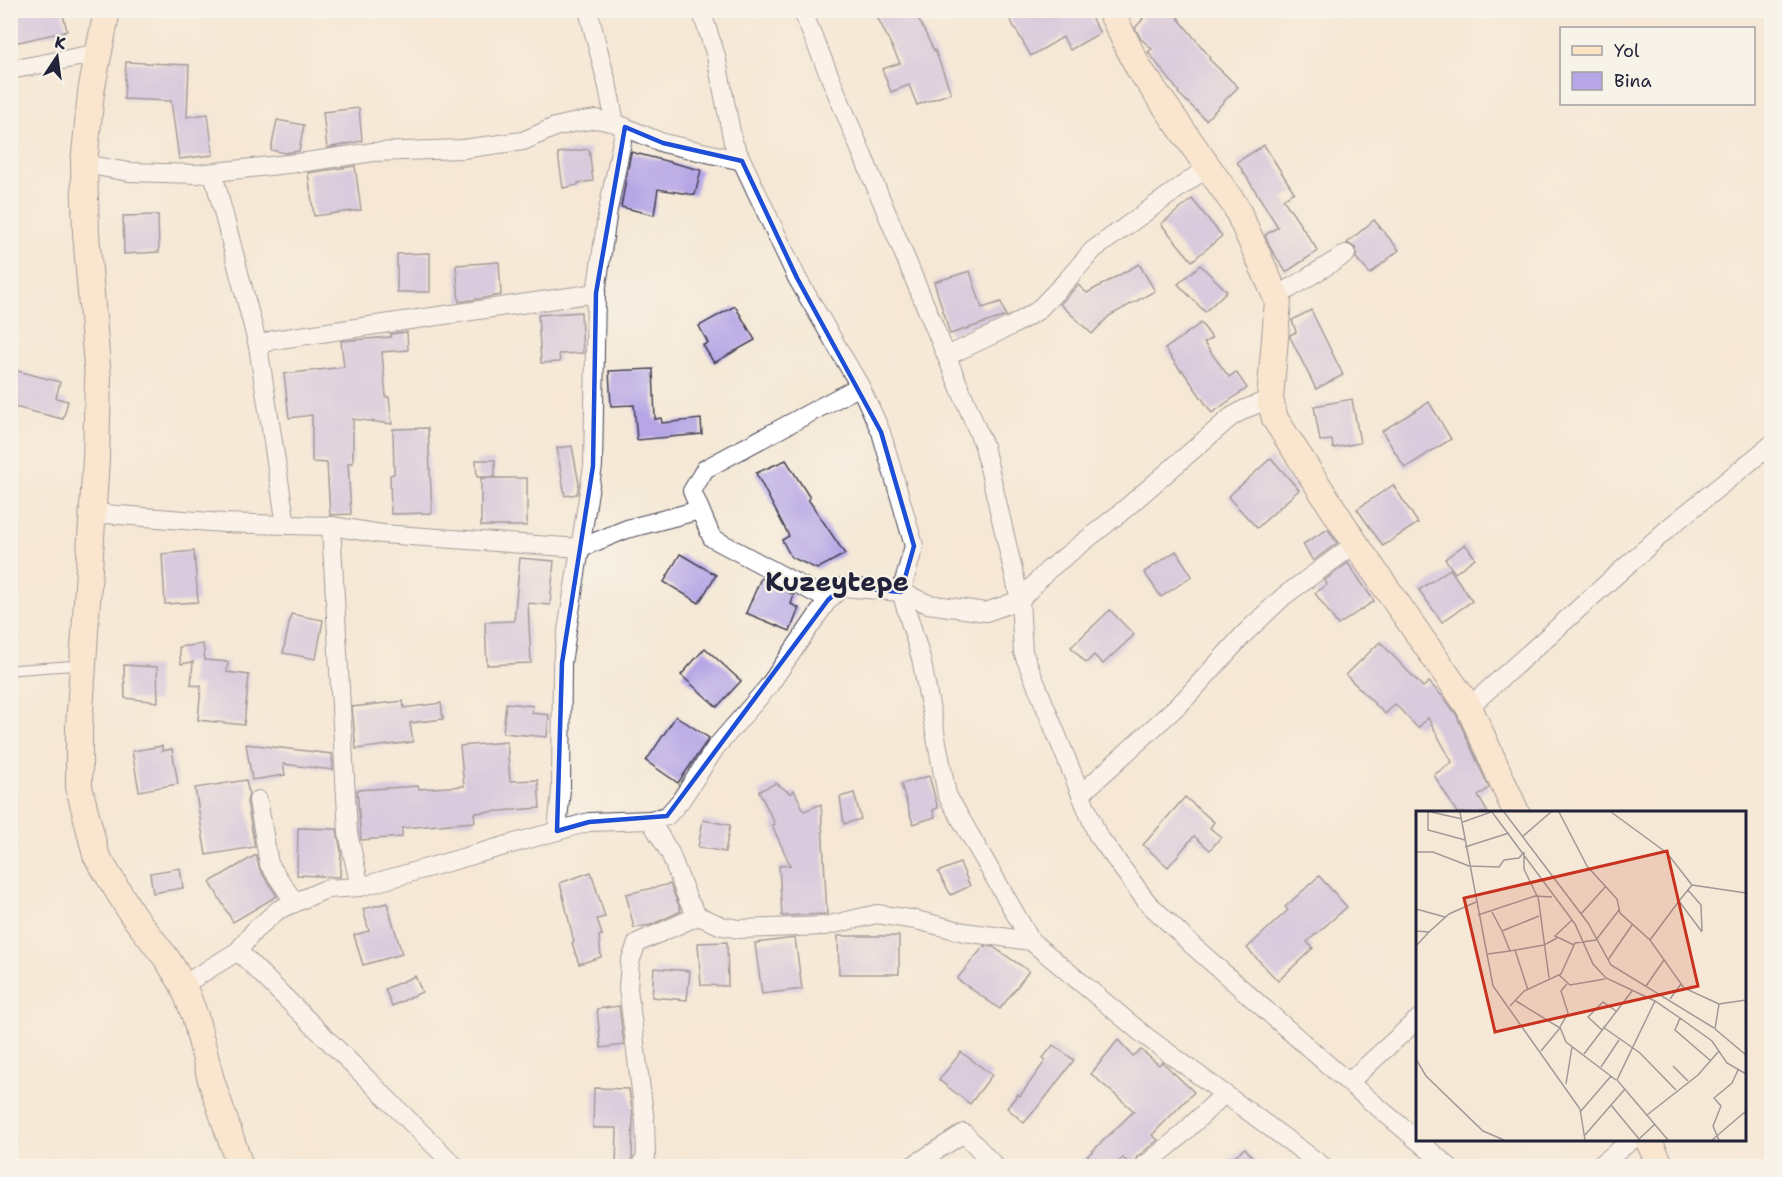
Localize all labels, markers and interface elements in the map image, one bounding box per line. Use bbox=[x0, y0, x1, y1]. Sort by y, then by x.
north arrow bbox=[27, 27, 87, 87]
legend bbox=[1560, 27, 1755, 105]
text: K bbox=[53, 31, 68, 54]
text: Yol bbox=[1614, 39, 1640, 63]
text: Bina bbox=[1614, 69, 1652, 93]
district label: Kuzeytepe bbox=[765, 563, 909, 600]
inset map bbox=[1416, 811, 1746, 1141]

